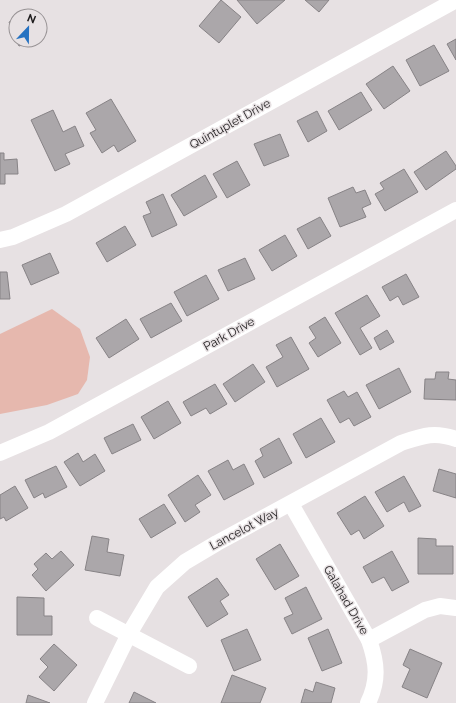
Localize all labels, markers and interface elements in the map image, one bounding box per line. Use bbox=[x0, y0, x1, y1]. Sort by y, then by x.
north arrow bbox=[8, 8, 48, 48]
text: N bbox=[25, 12, 38, 27]
street label: Quintuplet Drive bbox=[187, 96, 273, 152]
street label: Park Drive bbox=[201, 314, 257, 354]
street label: Lancelot Way bbox=[207, 505, 281, 553]
street label: Galahad Drive bbox=[321, 563, 371, 637]

